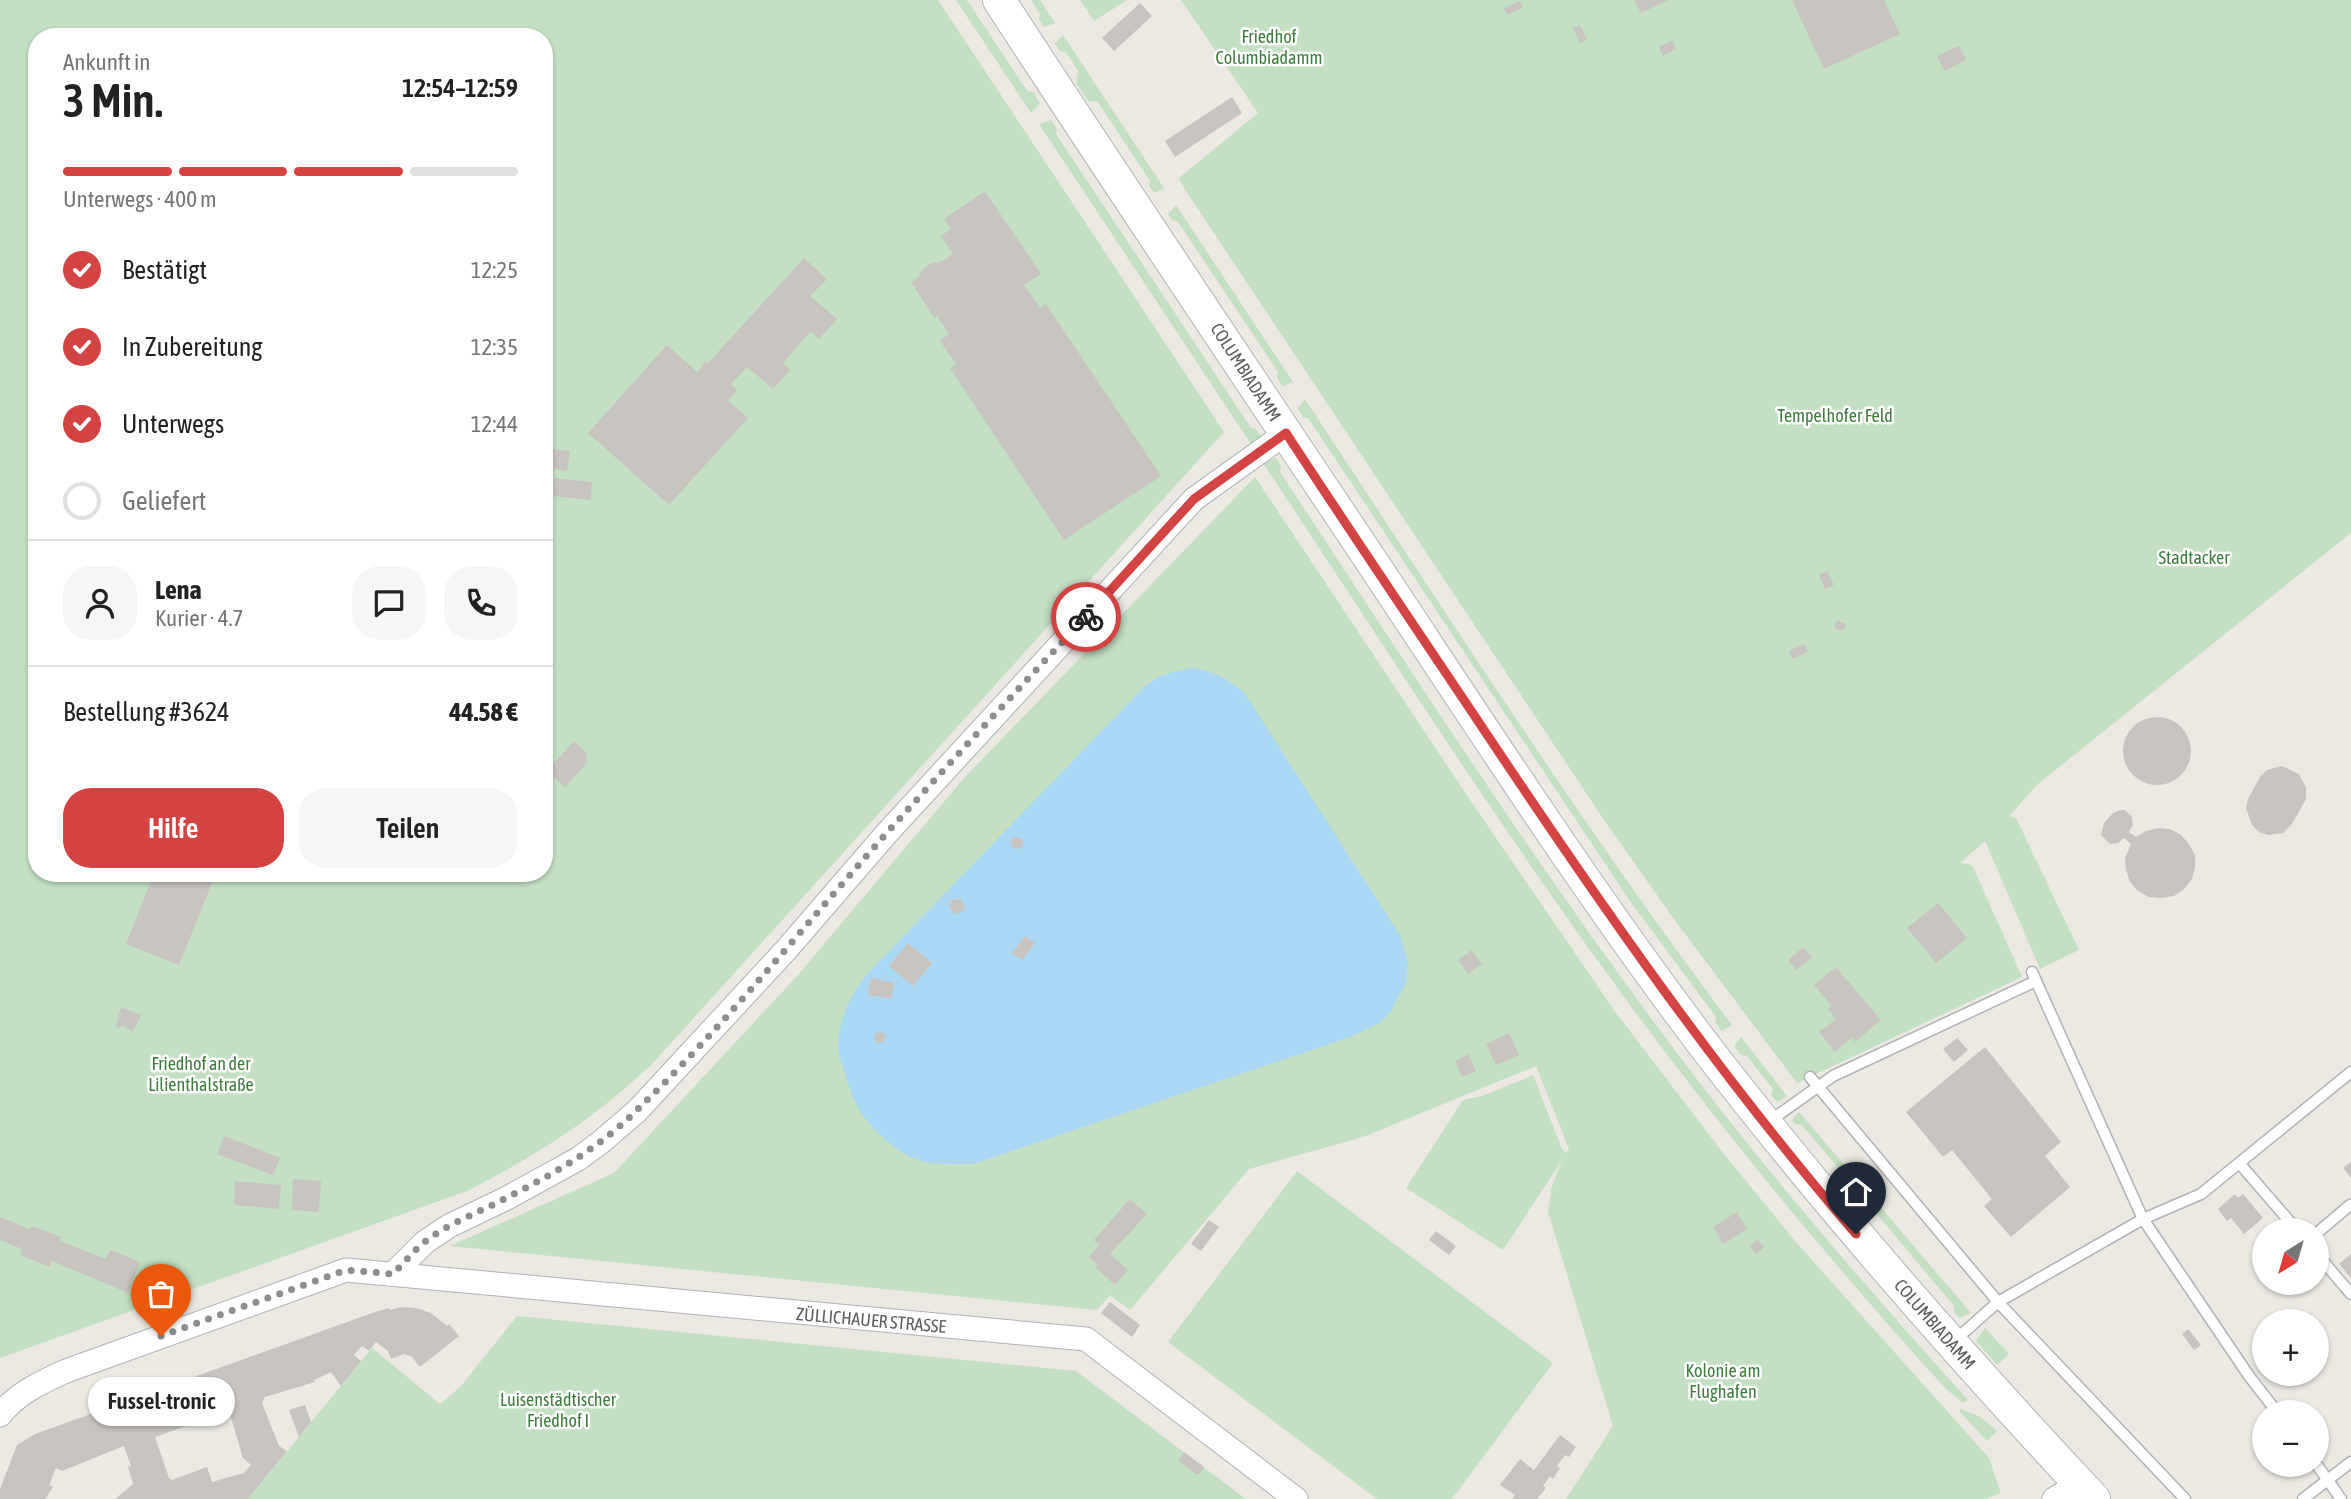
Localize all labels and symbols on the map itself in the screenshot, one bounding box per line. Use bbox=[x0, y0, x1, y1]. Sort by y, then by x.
park label: Friedhof Columbiadamm bbox=[1216, 26, 1322, 68]
street label: COLUMBIADAMM bbox=[1206, 319, 1286, 425]
park label: Tempelhofer Feld bbox=[1777, 405, 1893, 426]
park label: Stadtacker bbox=[2159, 547, 2230, 568]
courier bbox=[1051, 582, 1121, 652]
park label: Friedhof an der Lilienthalstraße bbox=[148, 1053, 254, 1095]
pin bbox=[1826, 1162, 1886, 1234]
north arrow bbox=[2252, 1218, 2329, 1295]
pin bbox=[131, 1264, 191, 1336]
street label: COLUMBIADAMM bbox=[1890, 1275, 1980, 1373]
street label: ZÜLLICHAUER STRASSE bbox=[795, 1303, 947, 1337]
park label: Kolonie am Flughafen bbox=[1686, 1360, 1760, 1402]
callout: Fussel-tronic bbox=[88, 1378, 234, 1427]
park label: Luisenstädtischer Friedhof I bbox=[500, 1389, 617, 1431]

